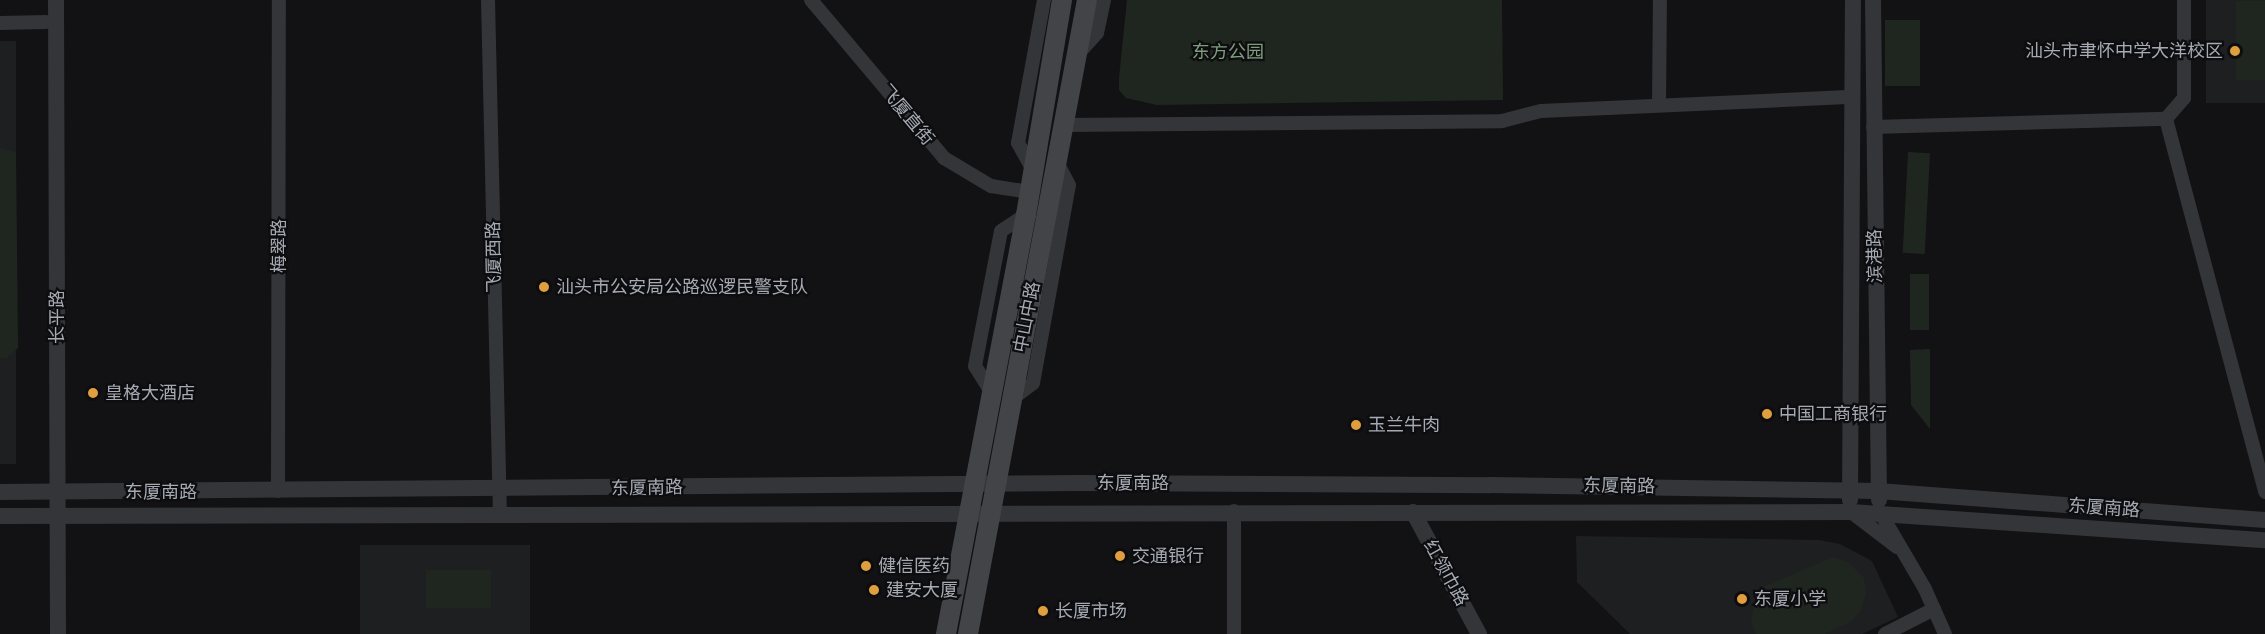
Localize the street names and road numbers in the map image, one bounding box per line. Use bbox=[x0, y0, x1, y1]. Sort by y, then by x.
street label: 飞厦直街 bbox=[876, 80, 938, 150]
street label: 梅翠路 bbox=[268, 219, 290, 273]
street label: 飞厦西路 bbox=[483, 221, 505, 293]
street label: 滨港路 bbox=[1864, 229, 1886, 283]
street label: 中山中路 bbox=[1010, 280, 1044, 354]
street label: 长平路 bbox=[46, 290, 68, 344]
street label: 东厦南路 bbox=[1097, 472, 1169, 494]
street label: 东厦南路 bbox=[1583, 475, 1655, 497]
street label: 东厦南路 bbox=[611, 477, 683, 499]
street label: 东厦南路 bbox=[125, 481, 197, 503]
street label: 东厦南路 bbox=[2067, 495, 2141, 521]
street label: 红领巾路 bbox=[1419, 536, 1473, 610]

